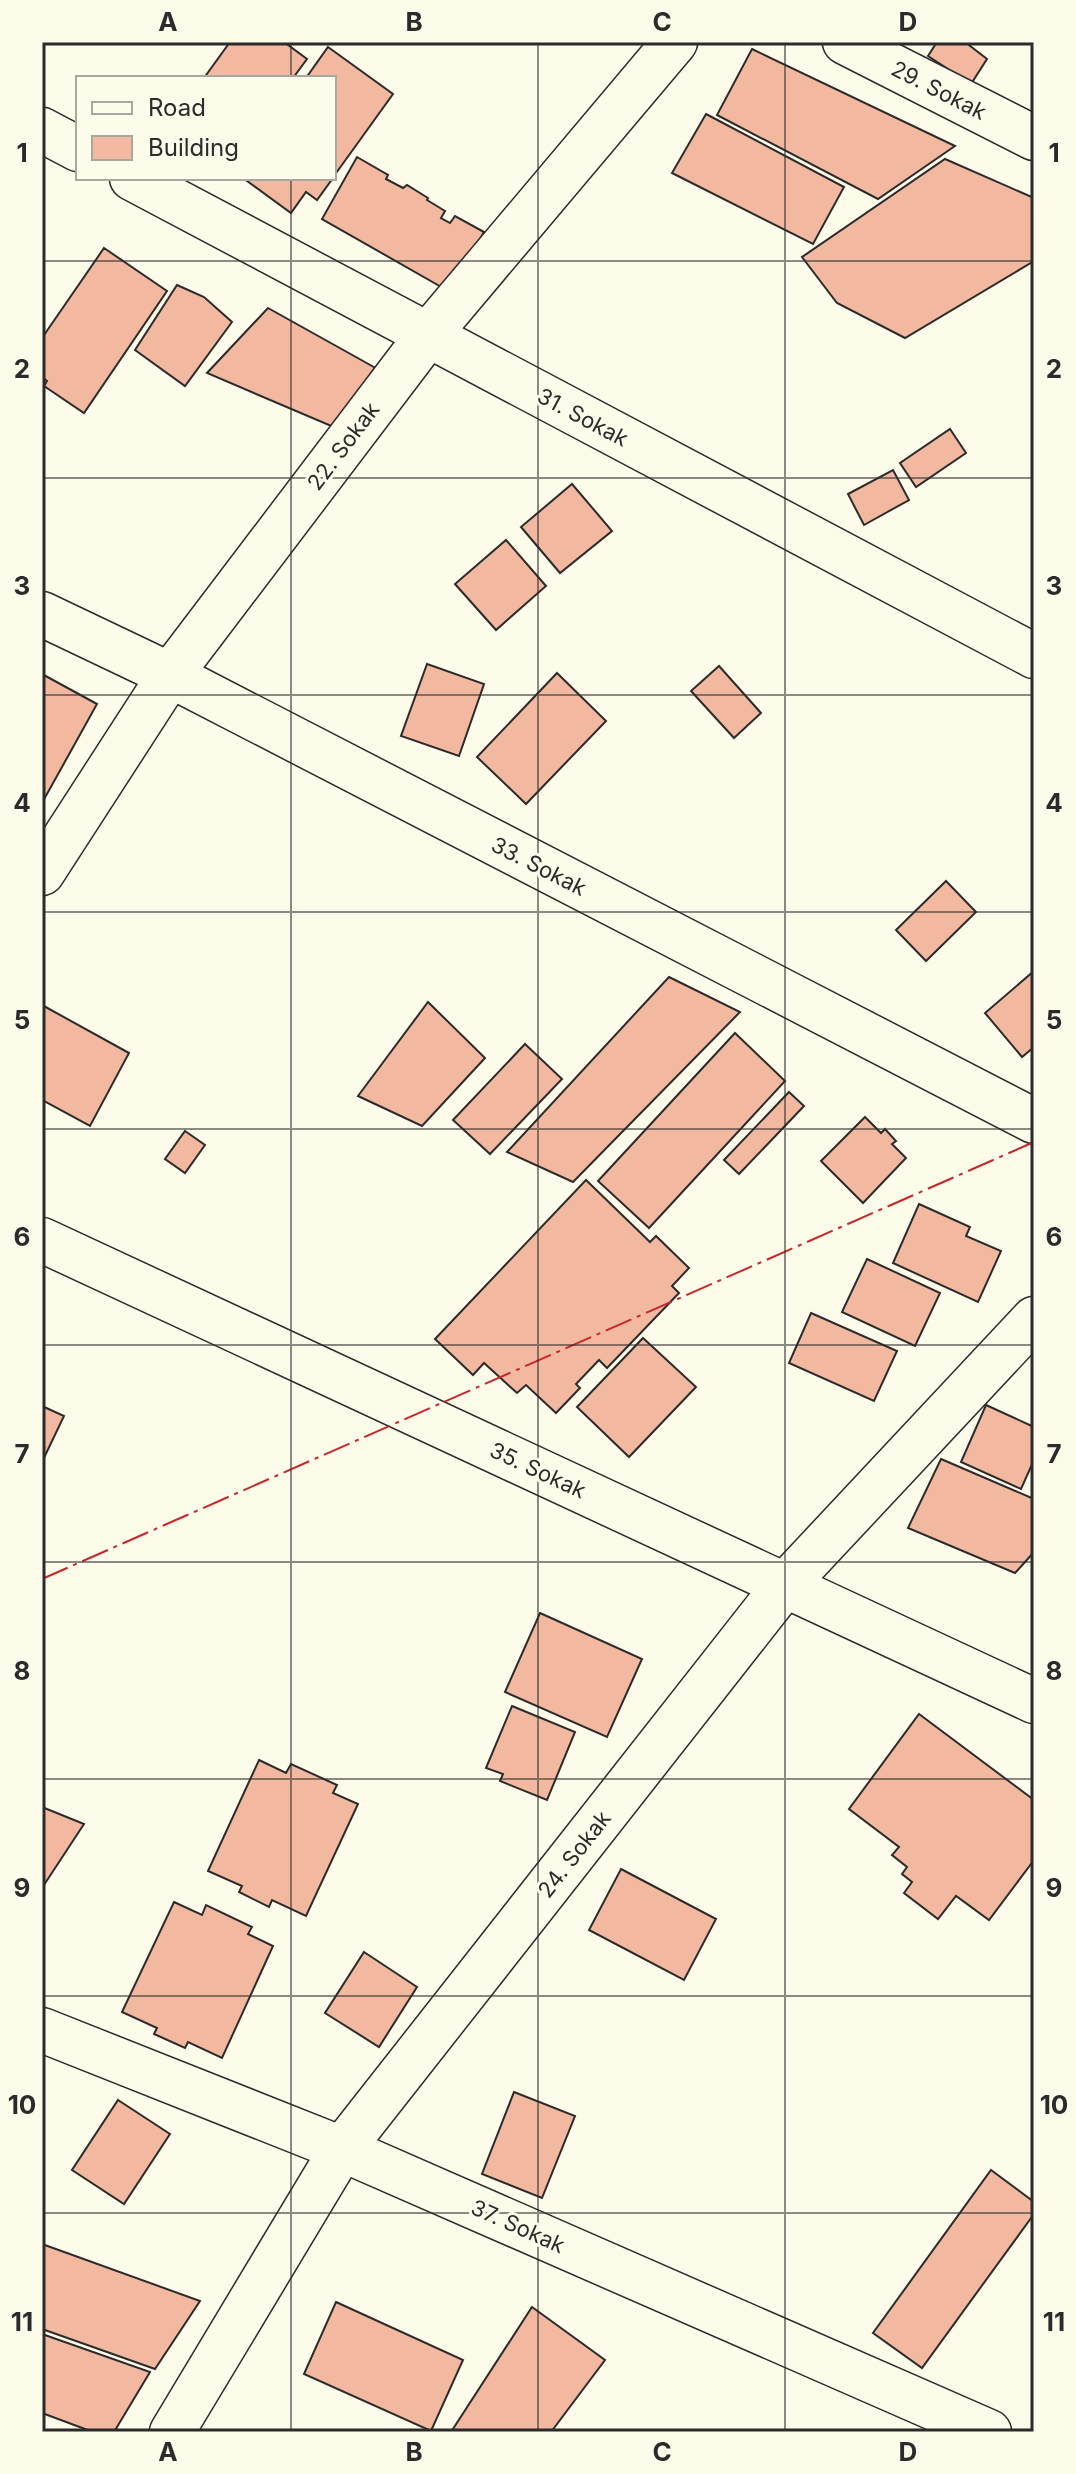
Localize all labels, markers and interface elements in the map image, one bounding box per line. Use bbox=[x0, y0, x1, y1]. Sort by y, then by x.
text: A bbox=[158, 6, 178, 37]
text: B bbox=[405, 6, 423, 37]
text: C bbox=[652, 6, 672, 37]
text: D bbox=[899, 6, 917, 37]
street label: 29. Sokak bbox=[887, 55, 991, 125]
legend bbox=[76, 76, 336, 180]
text: Road bbox=[148, 93, 206, 122]
text: Building bbox=[148, 133, 239, 162]
text: 1 bbox=[16, 137, 28, 168]
text: 1 bbox=[1048, 137, 1060, 168]
text: 2 bbox=[14, 353, 30, 384]
text: 2 bbox=[1046, 353, 1062, 384]
street label: 31. Sokak bbox=[533, 382, 633, 452]
street label: 22. Sokak bbox=[302, 397, 384, 495]
text: 3 bbox=[14, 570, 30, 601]
text: 3 bbox=[1046, 570, 1062, 601]
text: 4 bbox=[13, 787, 31, 818]
text: 4 bbox=[1045, 787, 1063, 818]
street label: 33. Sokak bbox=[487, 831, 591, 901]
text: 5 bbox=[14, 1004, 30, 1035]
text: 5 bbox=[1046, 1004, 1062, 1035]
text: 6 bbox=[14, 1221, 30, 1252]
text: 6 bbox=[1046, 1221, 1062, 1252]
street label: 35. Sokak bbox=[486, 1437, 590, 1503]
text: 7 bbox=[14, 1438, 30, 1469]
text: 7 bbox=[1046, 1438, 1062, 1469]
text: 8 bbox=[14, 1655, 30, 1686]
text: 8 bbox=[1046, 1655, 1062, 1686]
street label: 24. Sokak bbox=[532, 1805, 616, 1903]
text: 9 bbox=[14, 1872, 30, 1903]
text: 9 bbox=[1046, 1872, 1062, 1903]
text: 10 bbox=[8, 2089, 36, 2120]
text: 10 bbox=[1040, 2089, 1068, 2120]
street label: 37. Sokak bbox=[467, 2194, 569, 2258]
text: 11 bbox=[11, 2306, 33, 2337]
text: 11 bbox=[1043, 2306, 1065, 2337]
text: A bbox=[158, 2436, 178, 2467]
text: B bbox=[405, 2436, 423, 2467]
text: C bbox=[652, 2436, 672, 2467]
text: D bbox=[899, 2436, 917, 2467]

